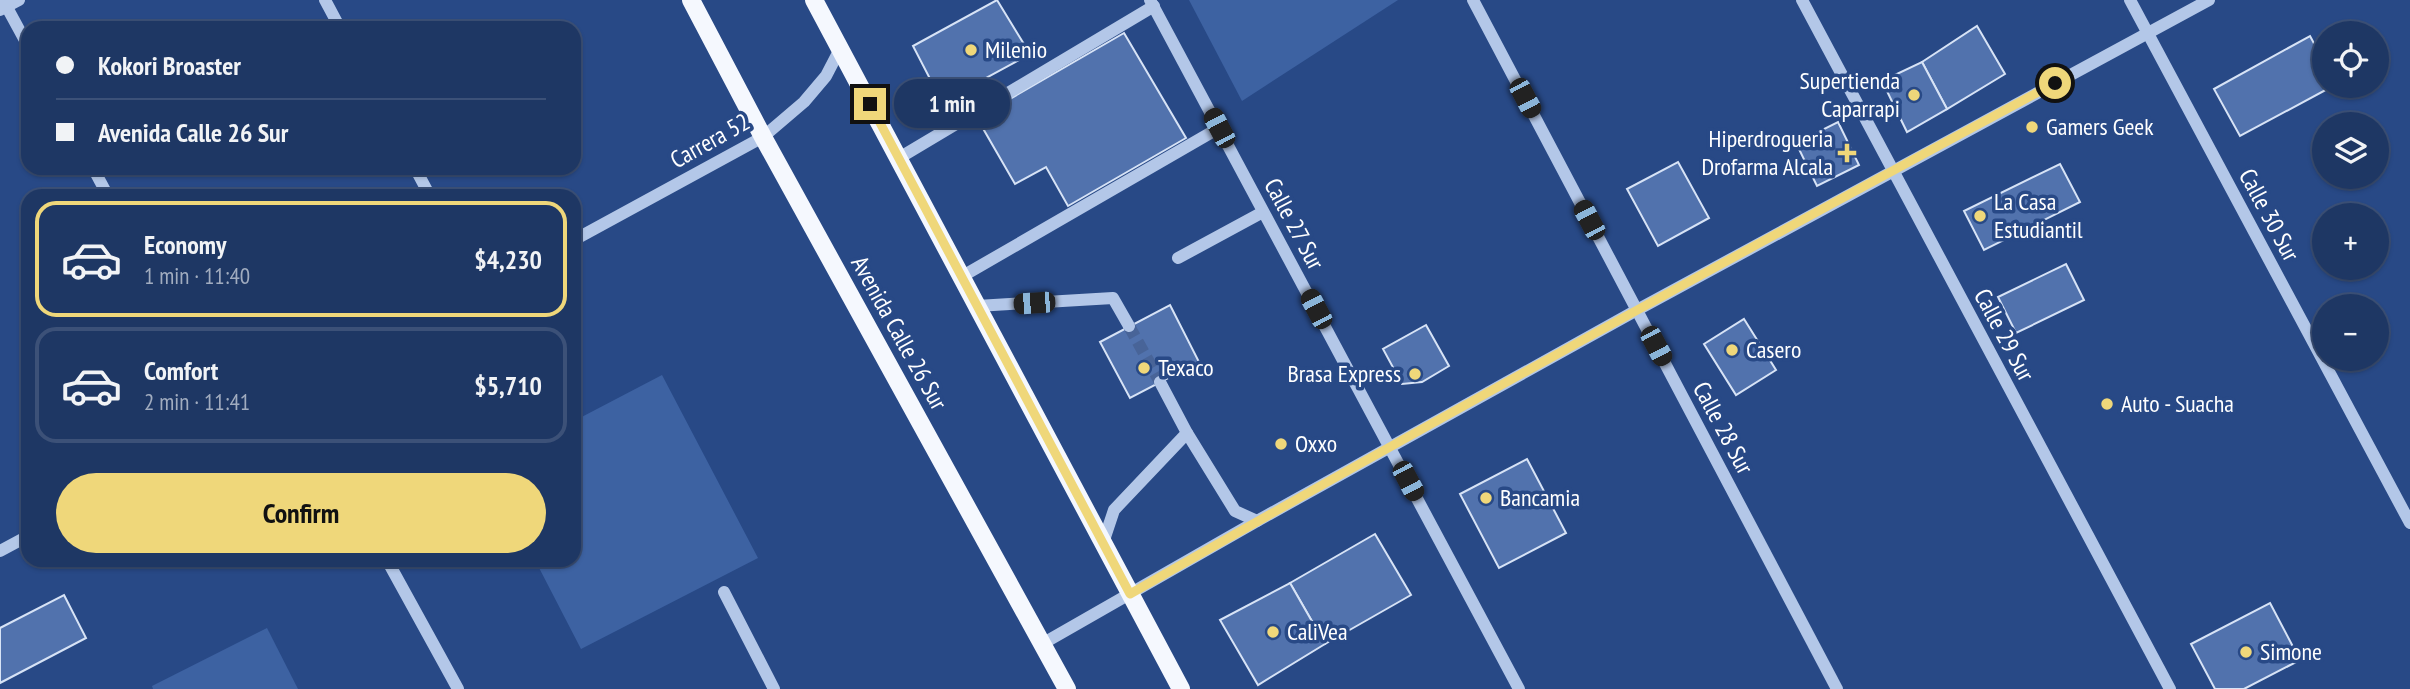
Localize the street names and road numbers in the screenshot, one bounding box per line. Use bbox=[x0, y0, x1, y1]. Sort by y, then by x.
street label: Carrera 52 bbox=[665, 106, 755, 175]
street label: Calle 30 Sur bbox=[2232, 163, 2307, 267]
street label: Calle 27 Sur bbox=[1257, 173, 1332, 275]
street label: Avenida Calle 26 Sur bbox=[844, 250, 955, 415]
street label: Calle 29 Sur bbox=[1967, 283, 2042, 387]
street label: Calle 28 Sur bbox=[1686, 376, 1761, 480]

